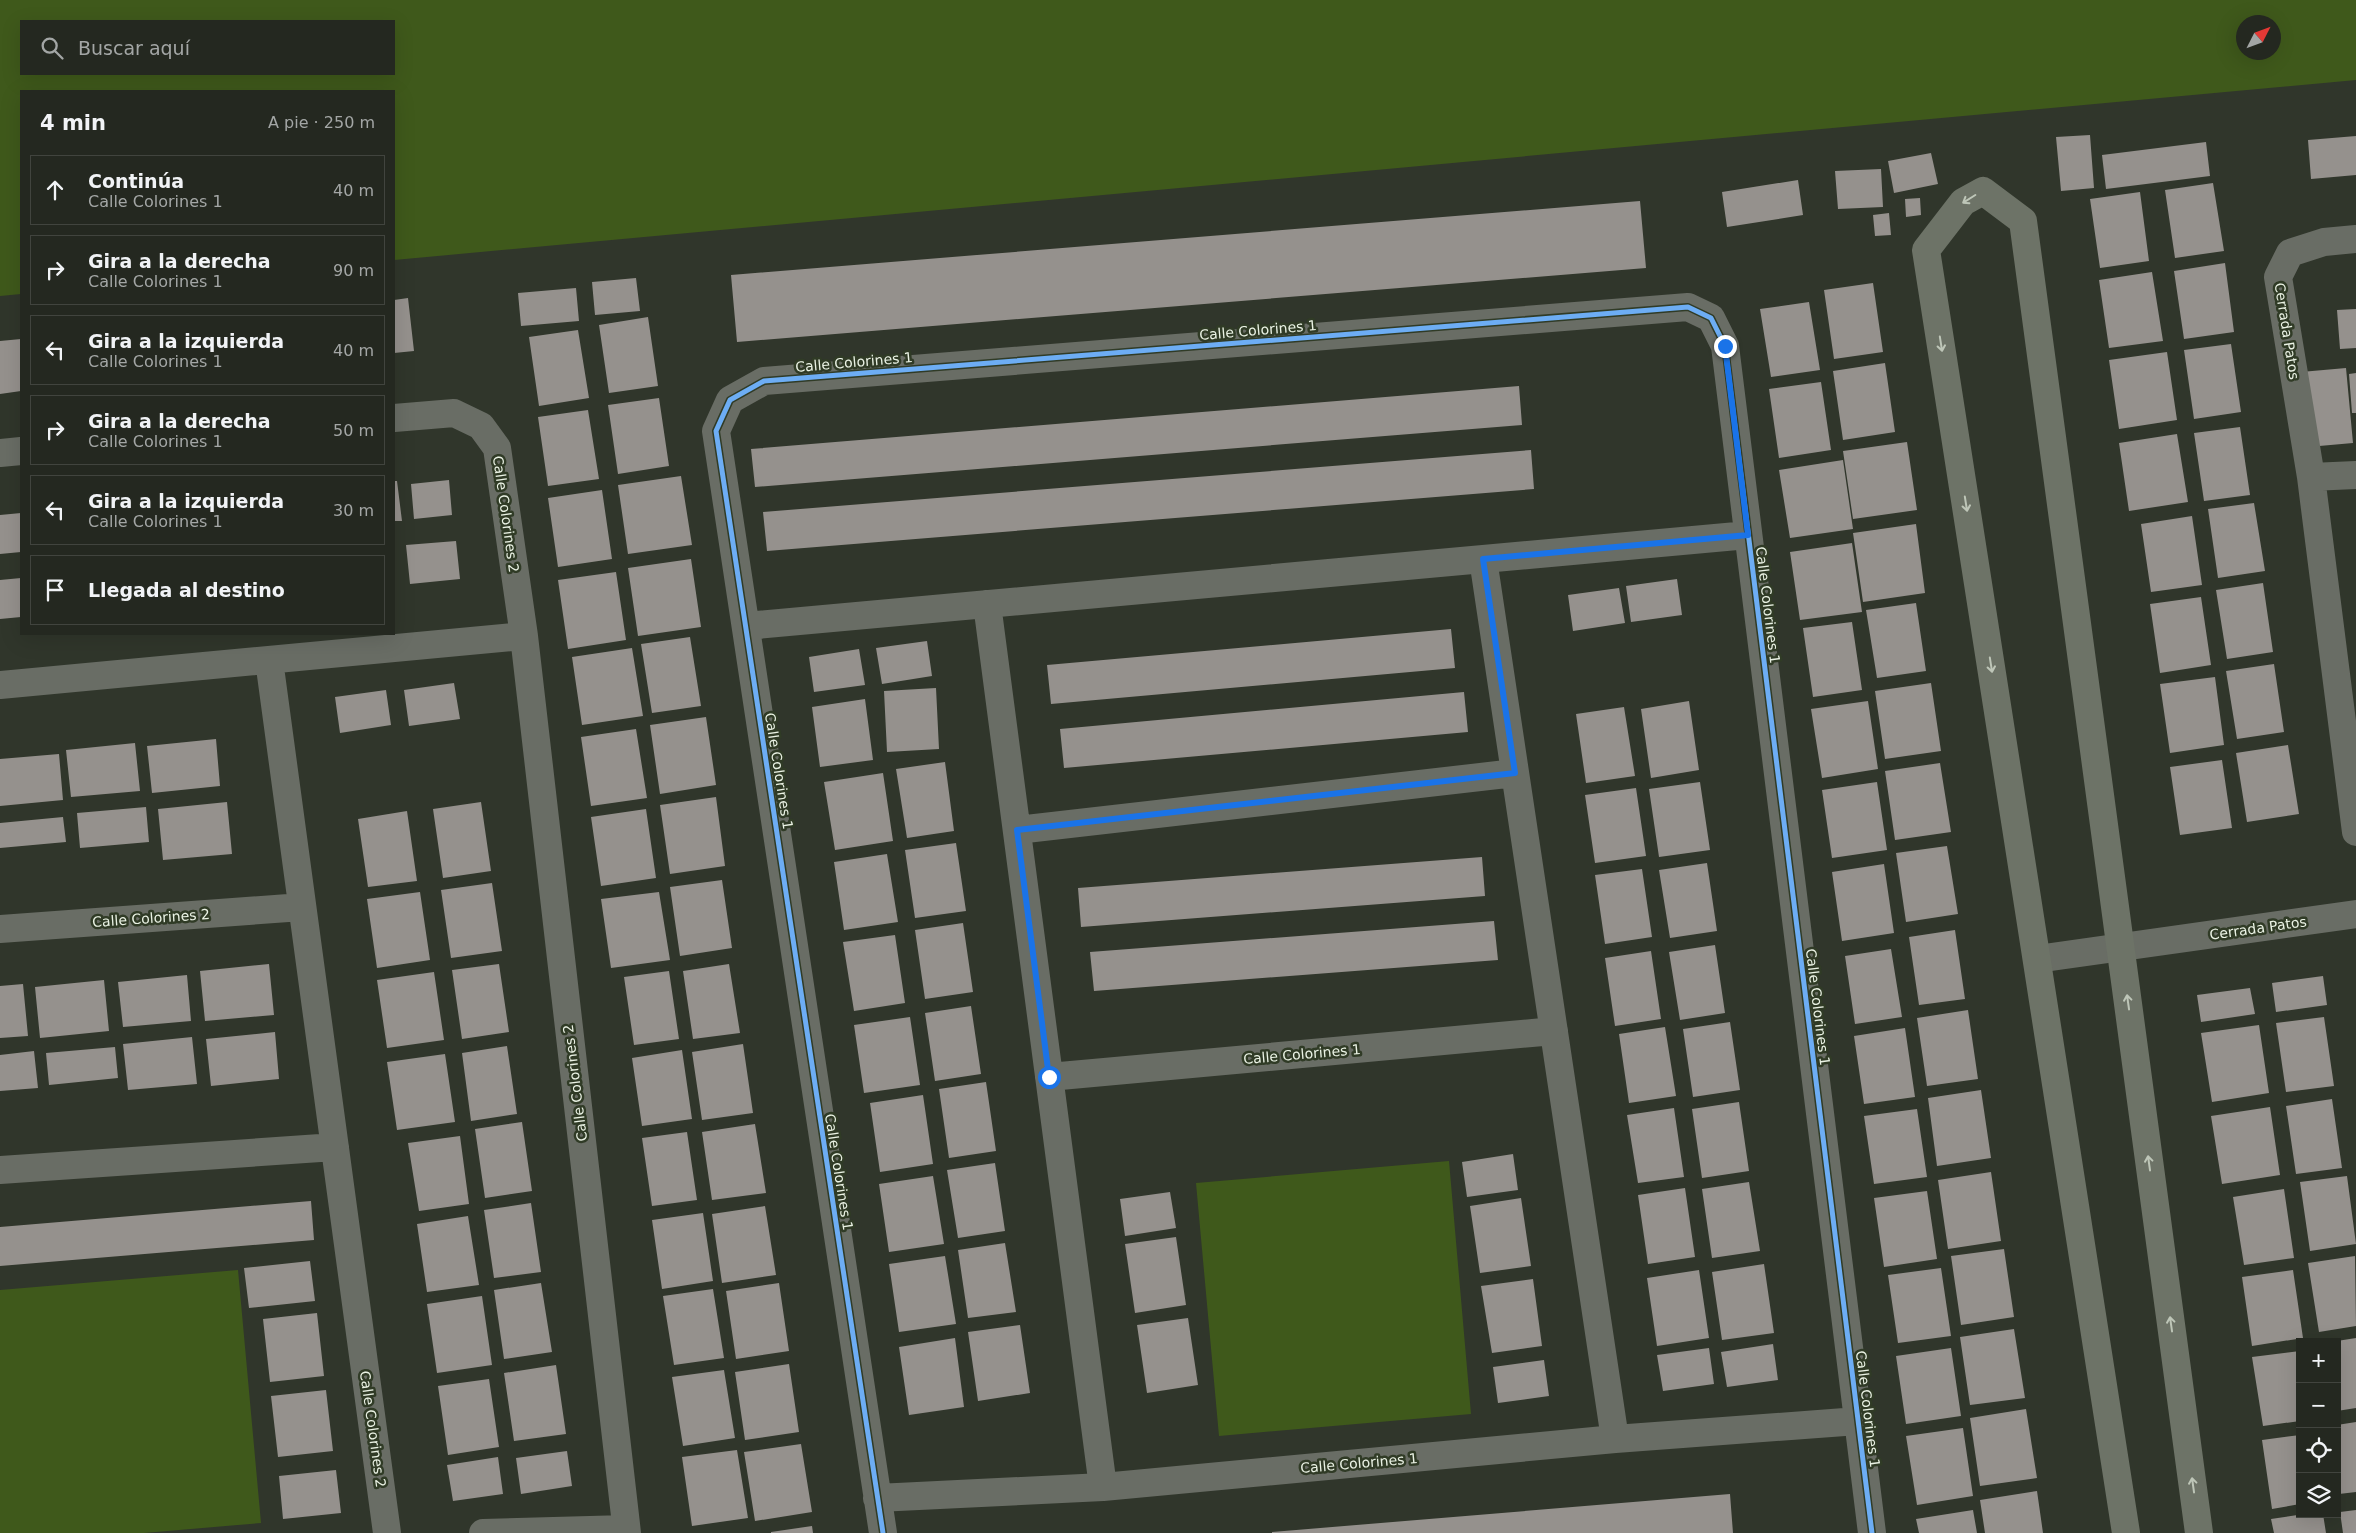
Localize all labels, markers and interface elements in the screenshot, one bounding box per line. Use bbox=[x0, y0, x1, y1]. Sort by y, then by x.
north arrow bbox=[2236, 15, 2281, 60]
search box bbox=[20, 20, 395, 75]
icon: search bbox=[38, 34, 66, 62]
text: Buscar aquí bbox=[78, 37, 190, 59]
text: 4 min bbox=[40, 111, 106, 135]
text: A pie · 250 m bbox=[268, 113, 375, 132]
text: Continúa bbox=[88, 170, 184, 192]
icon: ahead bbox=[41, 176, 69, 204]
text: 40 m bbox=[333, 181, 374, 200]
text: Calle Colorines 1 bbox=[88, 192, 223, 211]
one-way arrow bbox=[1963, 194, 1977, 204]
text: Gira a la derecha bbox=[88, 250, 271, 272]
icon: right bbox=[41, 256, 69, 284]
text: 90 m bbox=[333, 261, 374, 280]
text: Calle Colorines 1 bbox=[88, 272, 223, 291]
street label: Cerrada Patos bbox=[2271, 281, 2303, 381]
street label: Calle Colorines 1 bbox=[1199, 317, 1317, 343]
text: Gira a la izquierda bbox=[88, 330, 284, 352]
route end bbox=[1714, 335, 1737, 358]
one-way arrow bbox=[1936, 335, 1946, 351]
icon: left bbox=[41, 336, 69, 364]
text: 40 m bbox=[333, 341, 374, 360]
street label: Calle Colorines 1 bbox=[795, 349, 913, 375]
text: Calle Colorines 1 bbox=[88, 352, 223, 371]
text: Gira a la derecha bbox=[88, 410, 271, 432]
icon: right bbox=[41, 416, 69, 444]
text: 50 m bbox=[333, 421, 374, 440]
text: Calle Colorines 1 bbox=[88, 432, 223, 451]
street label: Calle Colorines 2 bbox=[490, 455, 522, 573]
text: Gira a la izquierda bbox=[88, 490, 284, 512]
icon: left bbox=[41, 496, 69, 524]
one-way arrow bbox=[1961, 496, 1971, 512]
text: 30 m bbox=[333, 501, 374, 520]
text: Calle Colorines 1 bbox=[88, 512, 223, 531]
street label: Calle Colorines 1 bbox=[1753, 546, 1783, 664]
icon: arrive bbox=[41, 576, 69, 604]
text: Llegada al destino bbox=[88, 579, 285, 601]
one-way arrow bbox=[1986, 656, 1996, 672]
street label: Calle Colorines 1 bbox=[762, 712, 796, 830]
street label: Calle Colorines 2 bbox=[92, 906, 210, 930]
street label: Cerrada Patos bbox=[2208, 913, 2308, 943]
street label: Calle Colorines 1 bbox=[1803, 948, 1833, 1066]
one-way arrow bbox=[2123, 994, 2133, 1010]
street label: Calle Colorines 2 bbox=[560, 1024, 590, 1142]
street label: Calle Colorines 1 bbox=[1243, 1041, 1361, 1067]
route start bbox=[1038, 1066, 1061, 1089]
street label: Calle Colorines 1 bbox=[822, 1113, 856, 1231]
one-way arrow bbox=[2144, 1155, 2154, 1171]
one-way arrow bbox=[2166, 1316, 2176, 1332]
map controls bbox=[2296, 1338, 2341, 1518]
button: + bbox=[2296, 1338, 2341, 1383]
street label: Calle Colorines 1 bbox=[1853, 1350, 1883, 1468]
street label: Calle Colorines 2 bbox=[357, 1370, 389, 1488]
button: − bbox=[2296, 1383, 2341, 1428]
button: locate bbox=[2296, 1428, 2341, 1473]
street label: Calle Colorines 1 bbox=[1300, 1450, 1418, 1476]
button: layers bbox=[2296, 1473, 2341, 1518]
one-way arrow bbox=[2188, 1477, 2198, 1493]

